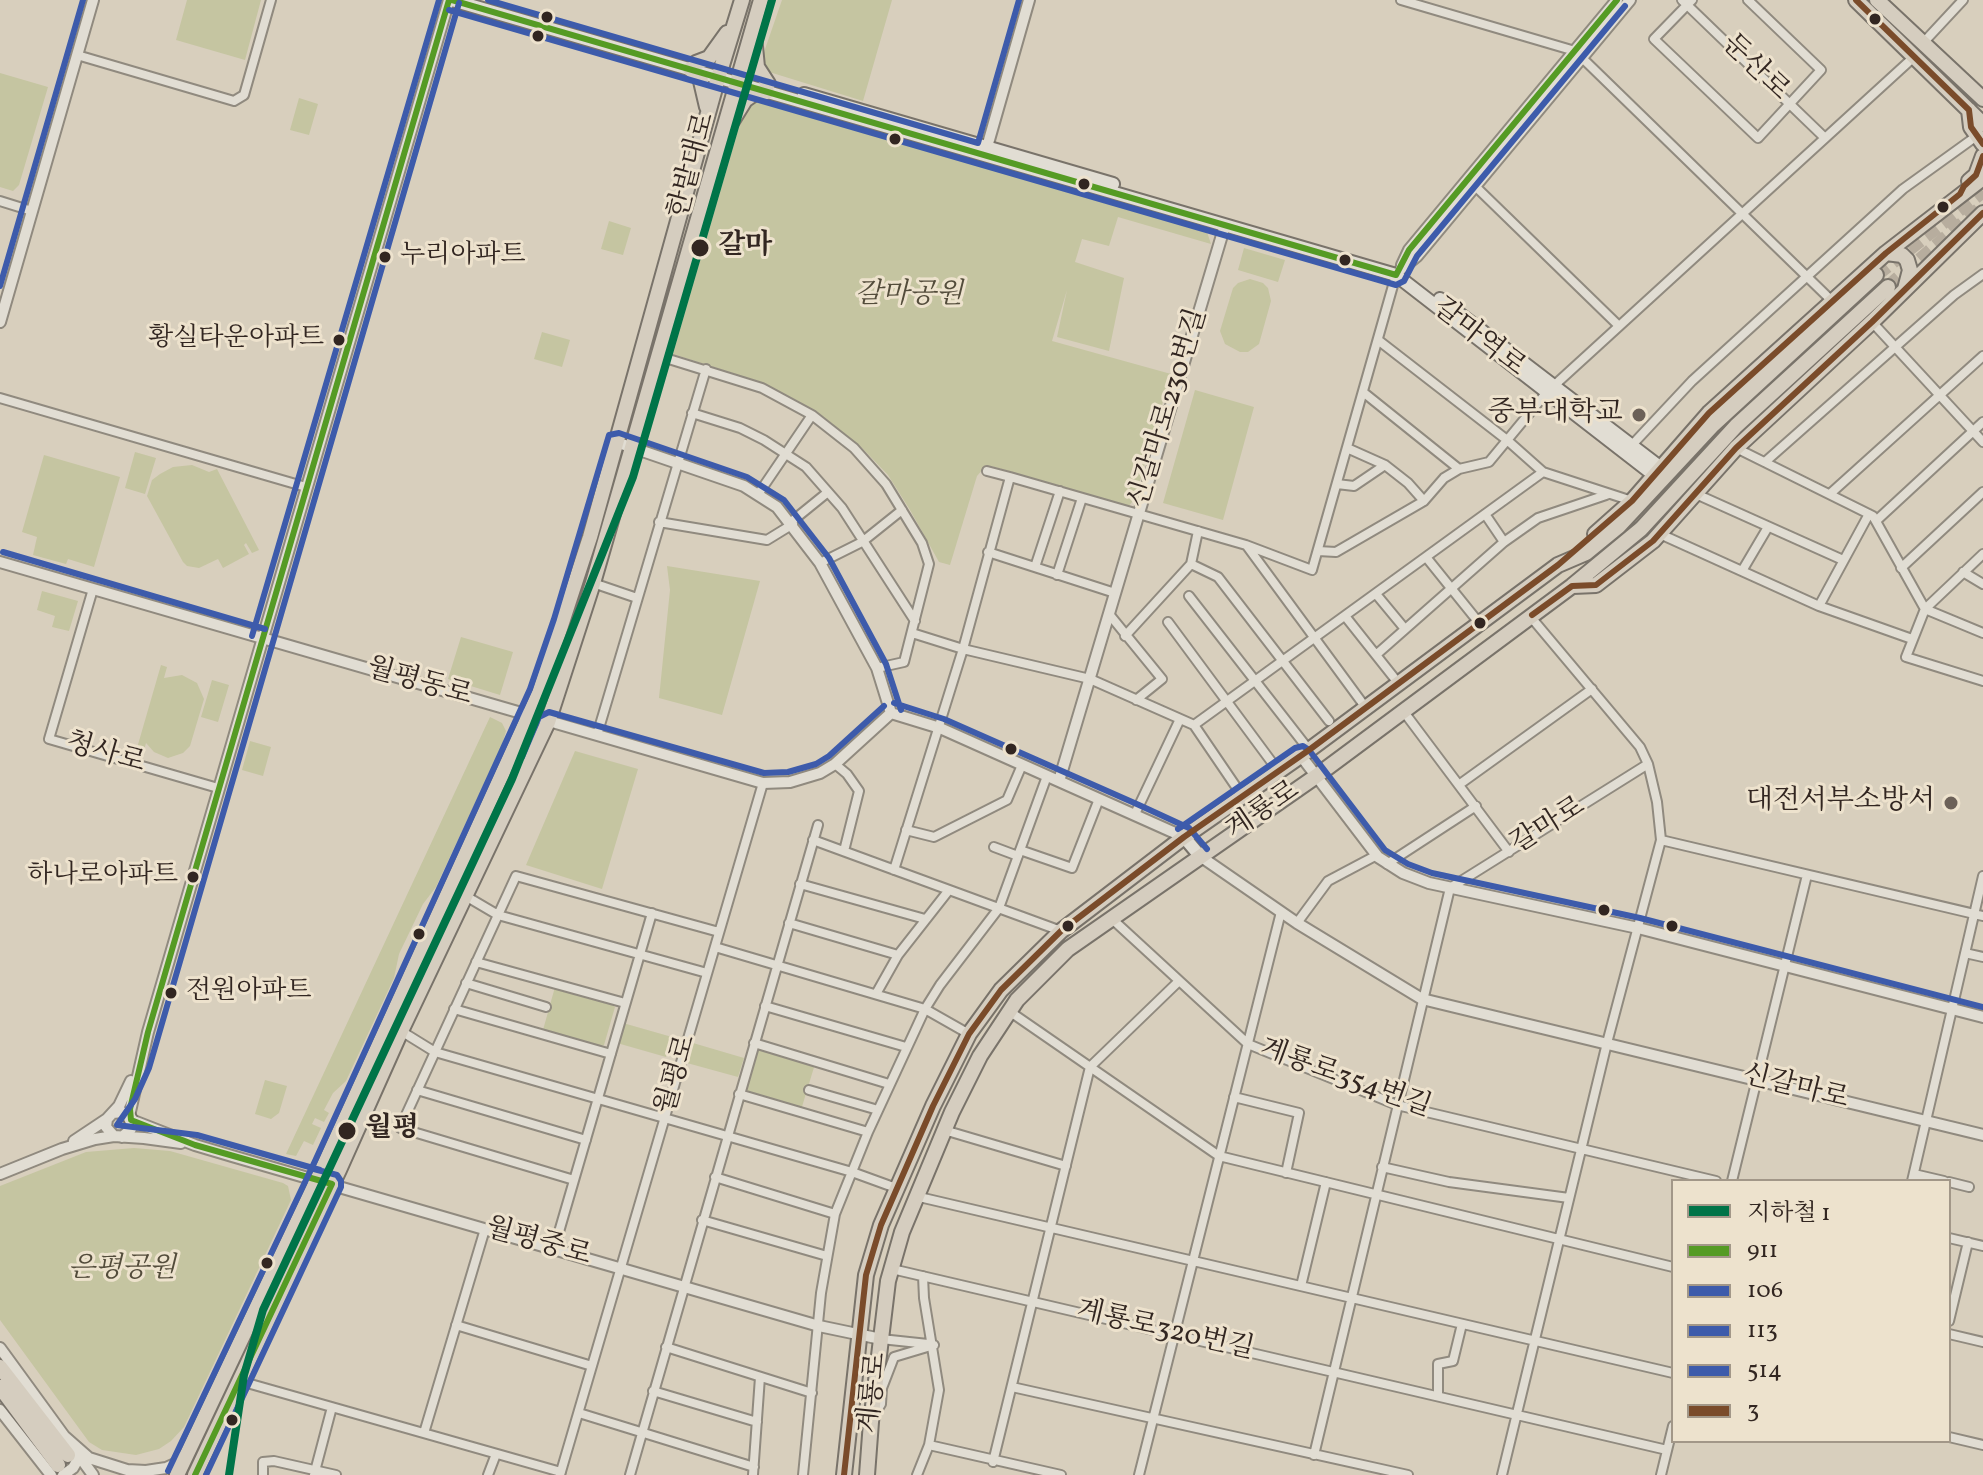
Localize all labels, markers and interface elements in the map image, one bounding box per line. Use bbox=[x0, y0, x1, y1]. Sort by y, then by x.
unlabelled marker bbox=[539, 9, 555, 25]
unlabelled marker bbox=[1867, 11, 1883, 27]
unlabelled marker bbox=[530, 28, 546, 44]
street label: 둔산로 bbox=[1713, 29, 1795, 109]
street label: 한밭대로 bbox=[664, 109, 724, 223]
unlabelled marker bbox=[887, 131, 903, 147]
unlabelled marker bbox=[1076, 176, 1092, 192]
unlabelled marker bbox=[1935, 199, 1951, 215]
place label: 갈마 bbox=[718, 231, 772, 265]
marker: 갈마 bbox=[689, 237, 711, 259]
place label: 누리아파트 bbox=[400, 241, 526, 273]
marker: 누리아파트 bbox=[377, 249, 393, 265]
unlabelled marker bbox=[1337, 252, 1353, 268]
park label: 갈마공원 bbox=[855, 280, 963, 314]
street label: 갈마역로 bbox=[1425, 292, 1531, 386]
street label: 신갈마로230번길 bbox=[1124, 305, 1216, 513]
place label: 황실타운아파트 bbox=[148, 324, 324, 356]
marker: 황실타운아파트 bbox=[331, 332, 347, 348]
place label: 중부대학교 bbox=[1488, 398, 1623, 432]
marker: 중부대학교 bbox=[1630, 406, 1648, 424]
unlabelled marker bbox=[1472, 615, 1488, 631]
street label: 월평동로 bbox=[362, 653, 476, 715]
street label: 청사로 bbox=[61, 728, 149, 782]
unlabelled marker bbox=[1003, 741, 1019, 757]
street label: 계룡로 bbox=[1221, 775, 1307, 849]
place label: 대전서부소방서 bbox=[1746, 786, 1935, 820]
street label: 갈마로 bbox=[1506, 791, 1592, 863]
marker: 대전서부소방서 bbox=[1942, 794, 1960, 812]
place label: 하나로아파트 bbox=[27, 861, 178, 893]
marker: 하나로아파트 bbox=[185, 869, 201, 885]
unlabelled marker bbox=[1596, 902, 1612, 918]
unlabelled marker bbox=[1060, 918, 1076, 934]
unlabelled marker bbox=[1664, 918, 1680, 934]
unlabelled marker bbox=[411, 926, 427, 942]
place label: 전원아파트 bbox=[186, 977, 312, 1009]
marker: 전원아파트 bbox=[163, 985, 179, 1001]
street label: 월평로 bbox=[651, 1031, 705, 1119]
street label: 계룡로354번길 bbox=[1255, 1033, 1435, 1127]
street label: 신갈마로 bbox=[1738, 1060, 1852, 1118]
place label: 월평 bbox=[365, 1114, 419, 1148]
marker: 월평 bbox=[336, 1120, 358, 1142]
legend bbox=[1671, 1179, 1951, 1443]
text: 지하철 1 bbox=[1747, 1197, 1831, 1231]
street label: 월평중로 bbox=[481, 1213, 595, 1275]
text: 911 bbox=[1747, 1234, 1778, 1268]
park label: 은평공원 bbox=[68, 1254, 176, 1288]
unlabelled marker bbox=[259, 1255, 275, 1271]
text: 106 bbox=[1747, 1274, 1783, 1308]
street label: 계룡로320번길 bbox=[1073, 1295, 1257, 1369]
text: 113 bbox=[1747, 1314, 1778, 1348]
street label: 계룡로 bbox=[854, 1351, 896, 1435]
text: 514 bbox=[1747, 1354, 1782, 1388]
text: 3 bbox=[1747, 1394, 1759, 1428]
unlabelled marker bbox=[224, 1412, 240, 1428]

